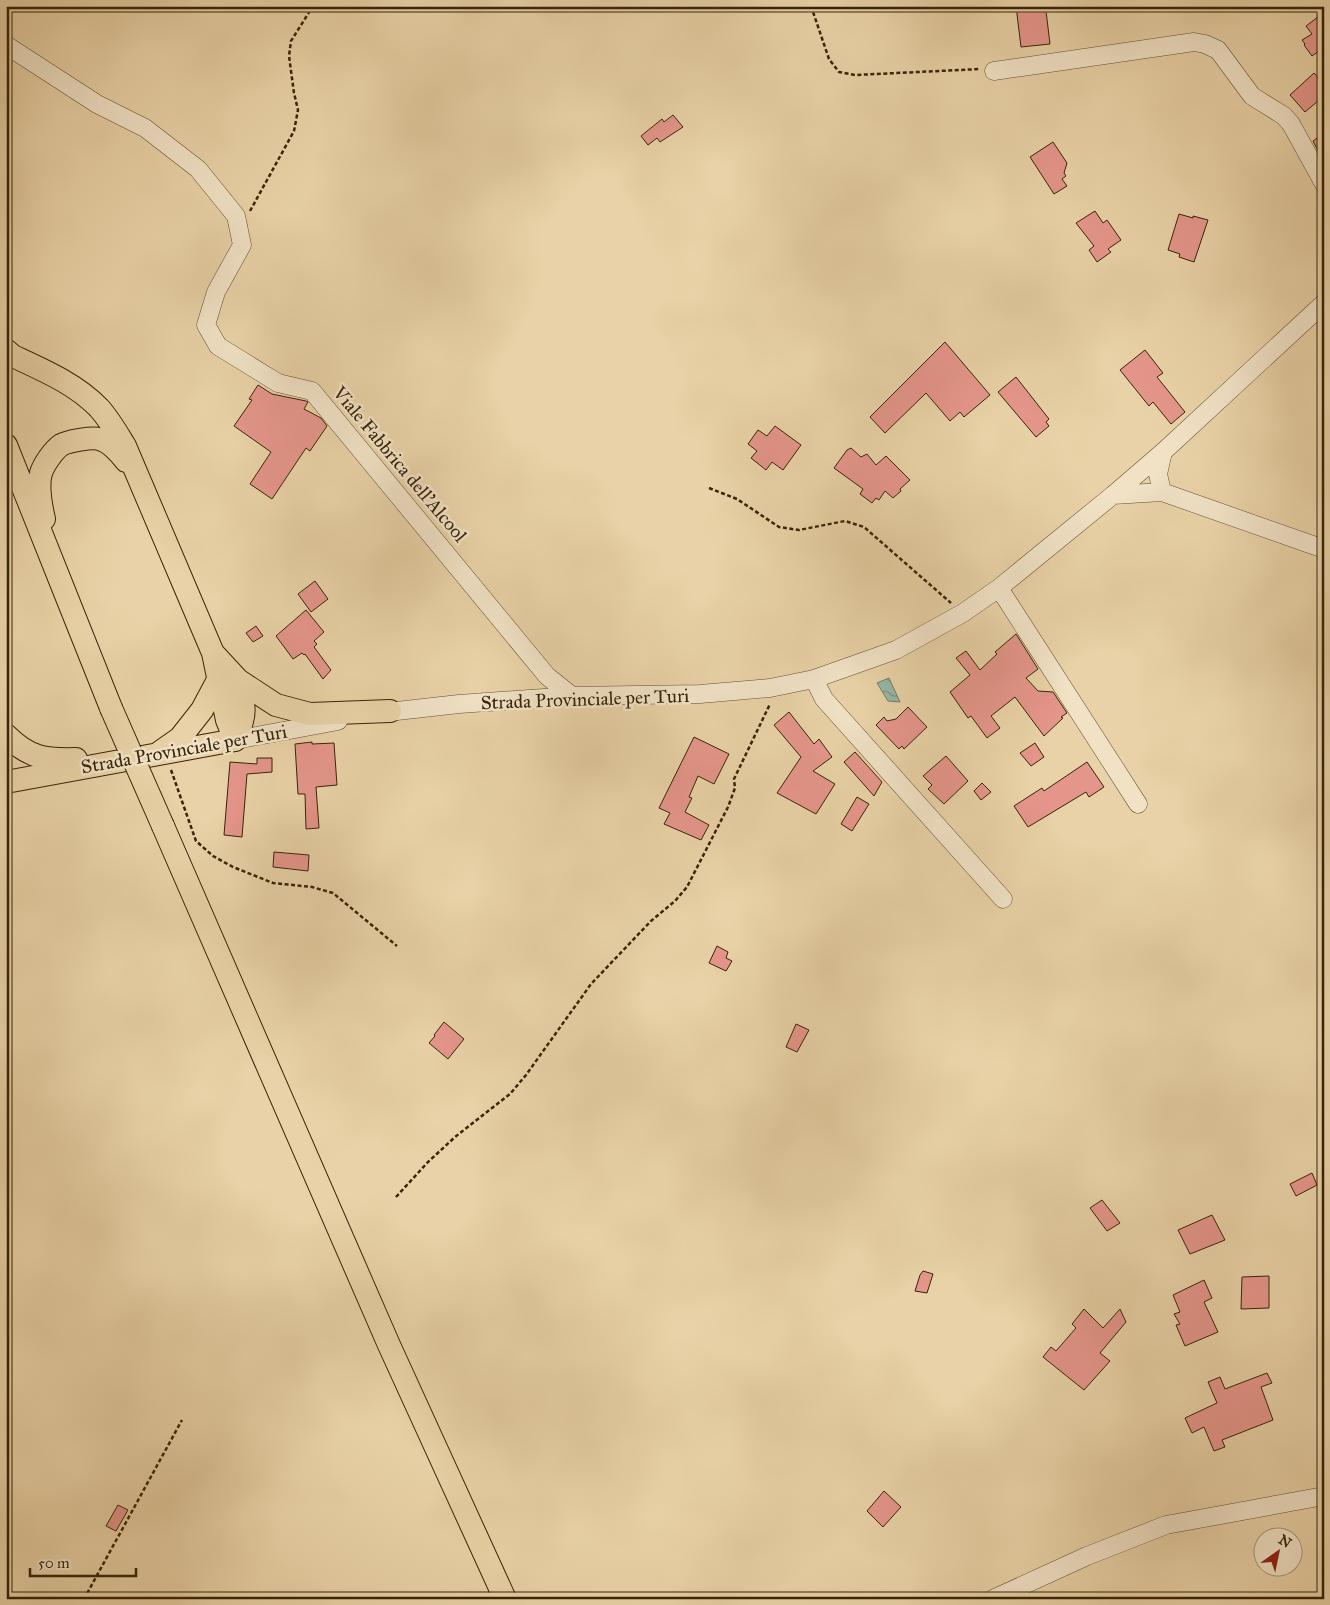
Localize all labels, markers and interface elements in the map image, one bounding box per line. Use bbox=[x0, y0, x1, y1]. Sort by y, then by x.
street label: Viale Fabbrica dell'Alcool bbox=[327, 381, 472, 547]
street label: Strada Provinciale per Turi bbox=[480, 684, 690, 714]
street label: Strada Provinciale per Turi bbox=[79, 720, 289, 778]
north arrow bbox=[1252, 1528, 1302, 1578]
text: N bbox=[1275, 1531, 1295, 1552]
scale bar bbox=[30, 1545, 136, 1577]
text: 50 m bbox=[38, 1554, 70, 1572]

